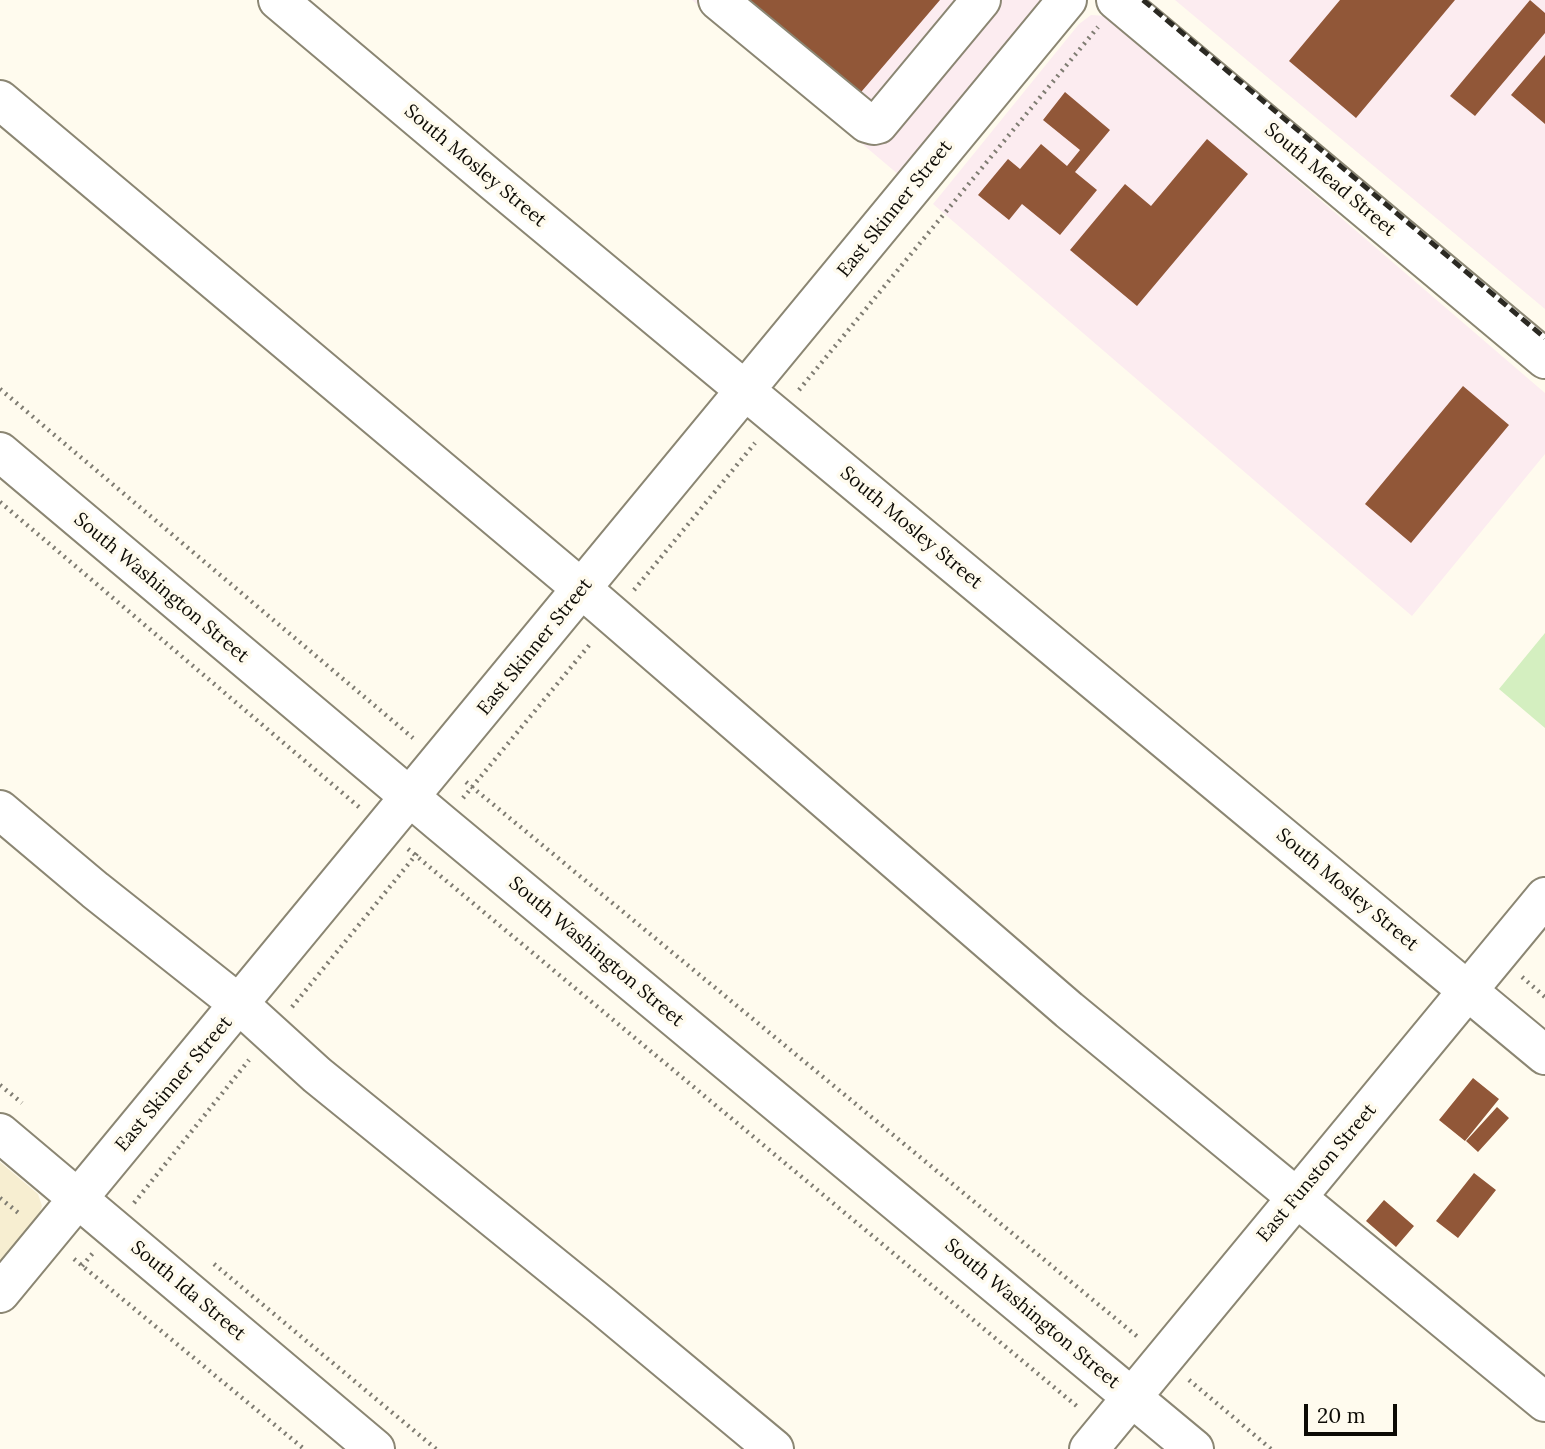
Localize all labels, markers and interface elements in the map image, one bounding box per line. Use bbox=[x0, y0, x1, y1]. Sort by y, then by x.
street label: South Mosley Street bbox=[399, 100, 551, 232]
street label: South Mead Street bbox=[1260, 118, 1400, 242]
street label: East Skinner Street bbox=[833, 136, 957, 282]
street label: South Mosley Street bbox=[835, 462, 987, 594]
street label: South Washington Street bbox=[69, 508, 253, 668]
street label: East Skinner Street bbox=[473, 574, 597, 720]
street label: South Mosley Street bbox=[1271, 824, 1423, 956]
street label: South Washington Street bbox=[504, 872, 688, 1032]
street label: East Skinner Street bbox=[111, 1012, 237, 1156]
street label: East Funston Street bbox=[1252, 1099, 1382, 1247]
street label: South Washington Street bbox=[940, 1234, 1124, 1394]
street label: South Ida Street bbox=[126, 1236, 250, 1346]
scale bar bbox=[1307, 1390, 1400, 1434]
text: 20 m bbox=[1317, 1402, 1366, 1429]

